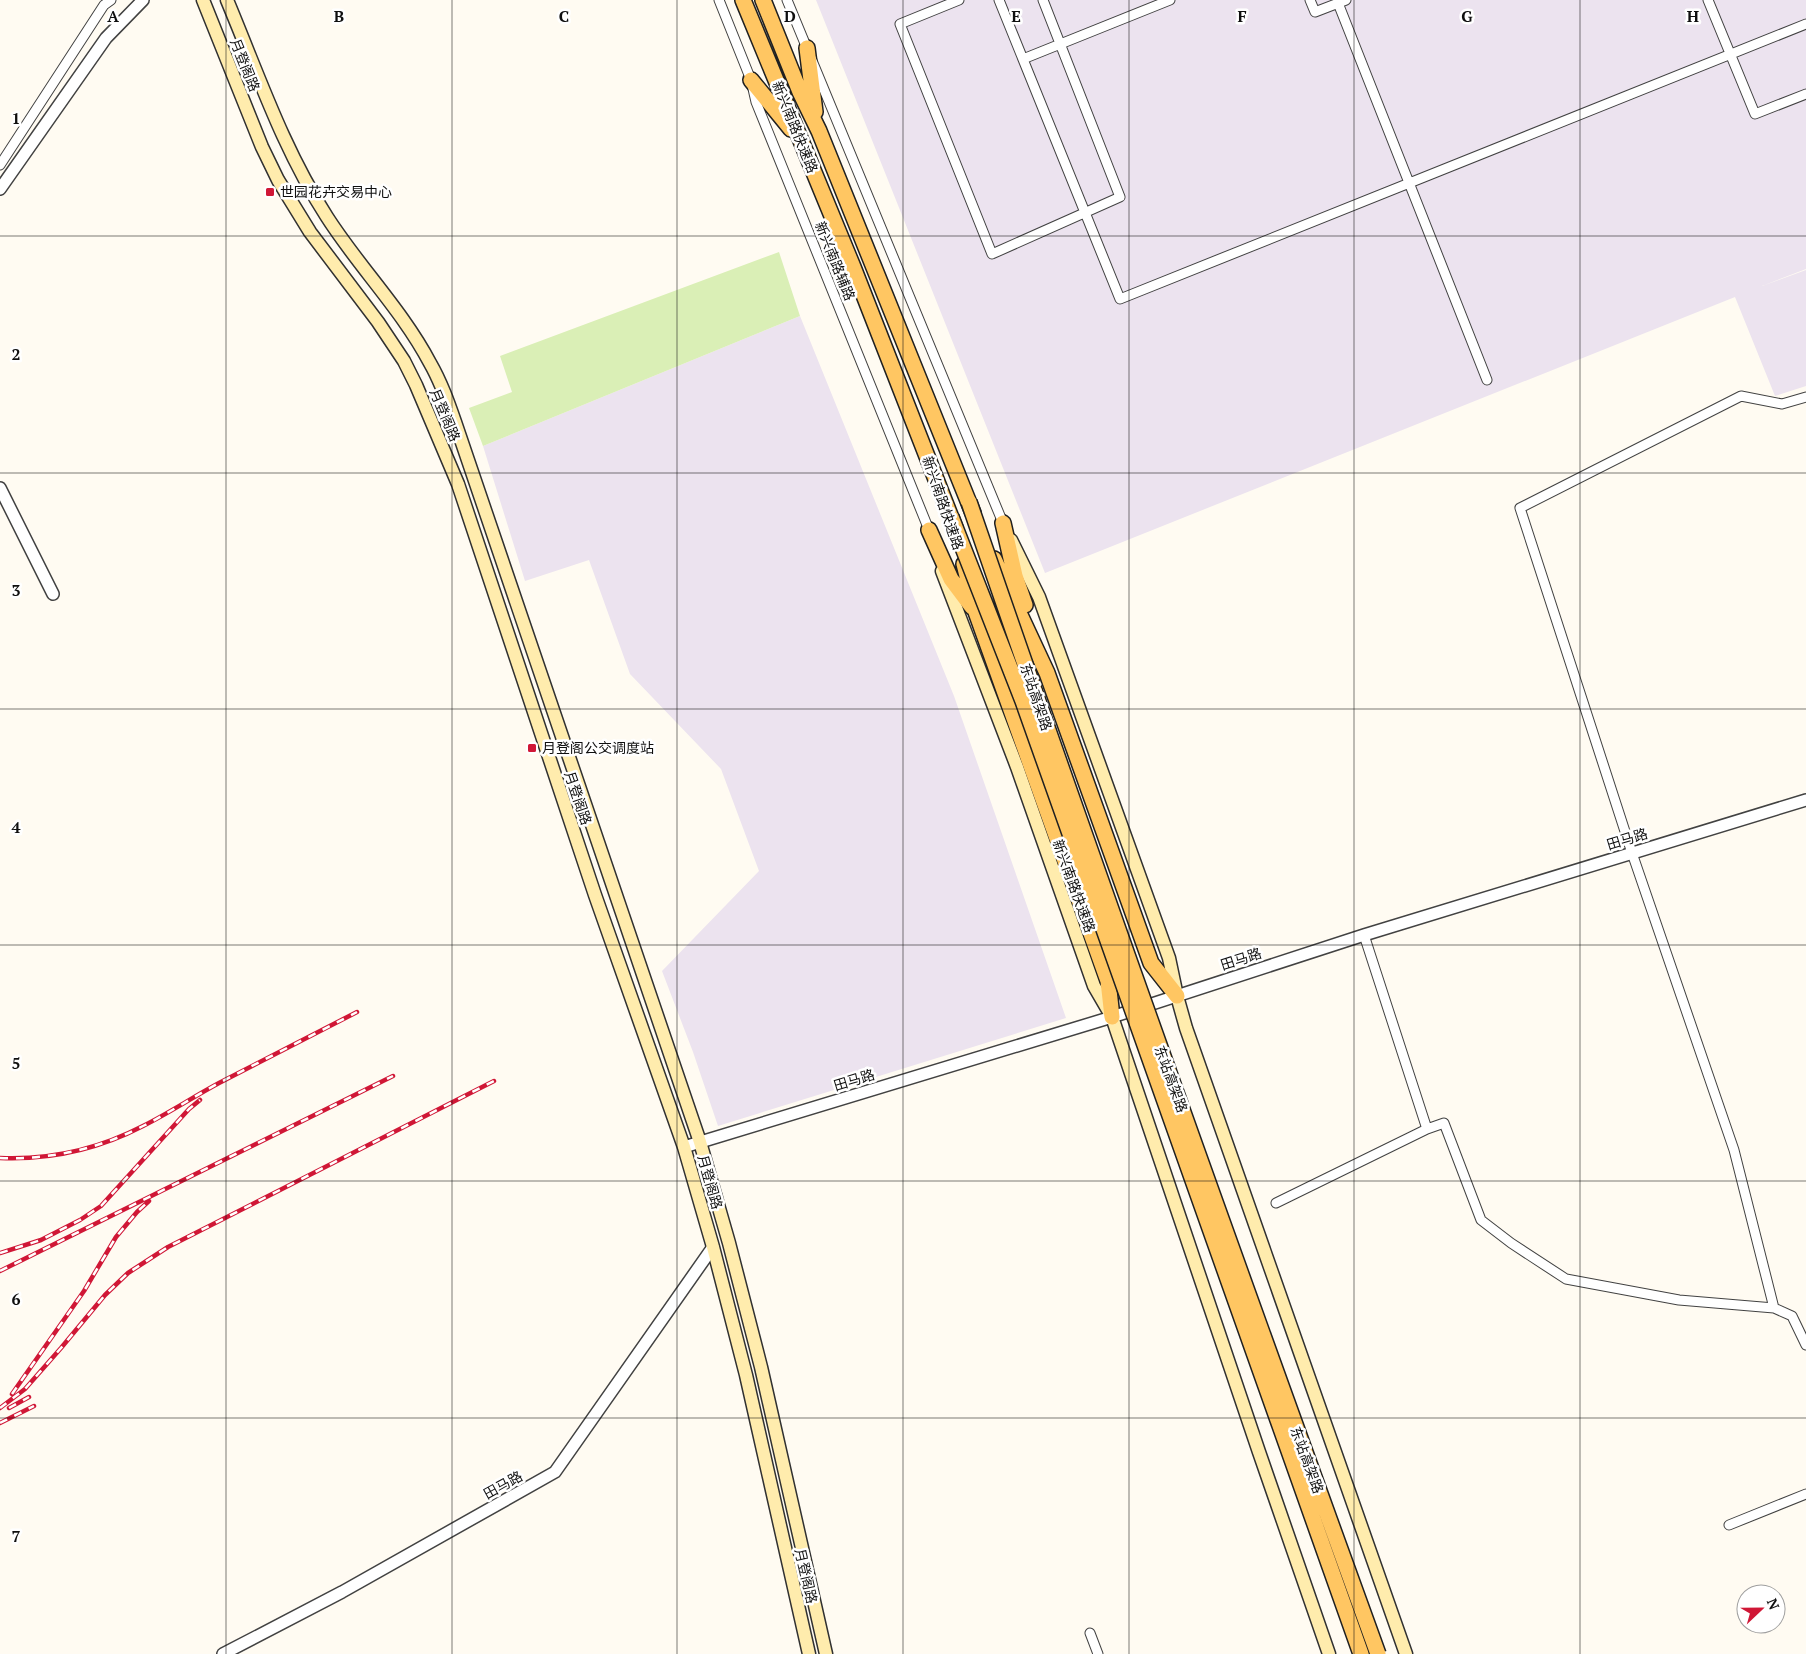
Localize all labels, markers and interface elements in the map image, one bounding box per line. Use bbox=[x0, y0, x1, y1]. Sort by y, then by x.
text: A bbox=[107, 5, 119, 27]
text: B bbox=[334, 5, 344, 27]
text: C bbox=[559, 5, 569, 27]
text: D bbox=[784, 5, 796, 27]
text: E bbox=[1011, 5, 1021, 27]
text: F bbox=[1237, 5, 1247, 27]
text: G bbox=[1461, 5, 1473, 27]
text: H bbox=[1687, 5, 1699, 27]
street label: 月登阁路 bbox=[226, 35, 265, 94]
street label: 新兴南路快速路 bbox=[768, 78, 823, 176]
text: 1 bbox=[11, 107, 21, 129]
place label: 世园花卉交易中心 bbox=[280, 182, 392, 201]
marker: 世园花卉交易中心 bbox=[264, 186, 276, 198]
street label: 新兴南路辅路 bbox=[811, 218, 860, 303]
text: 2 bbox=[11, 343, 21, 365]
street label: 月登阁路 bbox=[426, 385, 465, 444]
street label: 新兴南路快速路 bbox=[919, 453, 968, 552]
text: 3 bbox=[11, 579, 21, 601]
street label: 东站高架路 bbox=[1016, 661, 1057, 733]
place label: 月登阁公交调度站 bbox=[542, 738, 654, 757]
marker: 月登阁公交调度站 bbox=[526, 742, 538, 754]
street label: 月登阁路 bbox=[560, 768, 597, 827]
text: 4 bbox=[11, 816, 21, 838]
street label: 田马路 bbox=[1604, 823, 1650, 854]
street label: 新兴南路快速路 bbox=[1049, 837, 1100, 935]
street label: 田马路 bbox=[1218, 943, 1264, 974]
street label: 东站高架路 bbox=[1151, 1043, 1192, 1115]
text: 5 bbox=[11, 1052, 21, 1074]
street label: 田马路 bbox=[831, 1064, 877, 1095]
street label: 月登阁路 bbox=[694, 1152, 727, 1211]
text: 6 bbox=[11, 1288, 21, 1310]
street label: 东站高架路 bbox=[1287, 1424, 1328, 1496]
street label: 田马路 bbox=[480, 1466, 526, 1503]
text: 7 bbox=[11, 1525, 21, 1547]
street label: 月登阁路 bbox=[791, 1546, 822, 1605]
north arrow bbox=[1736, 1584, 1786, 1634]
text: N bbox=[1763, 1595, 1784, 1613]

